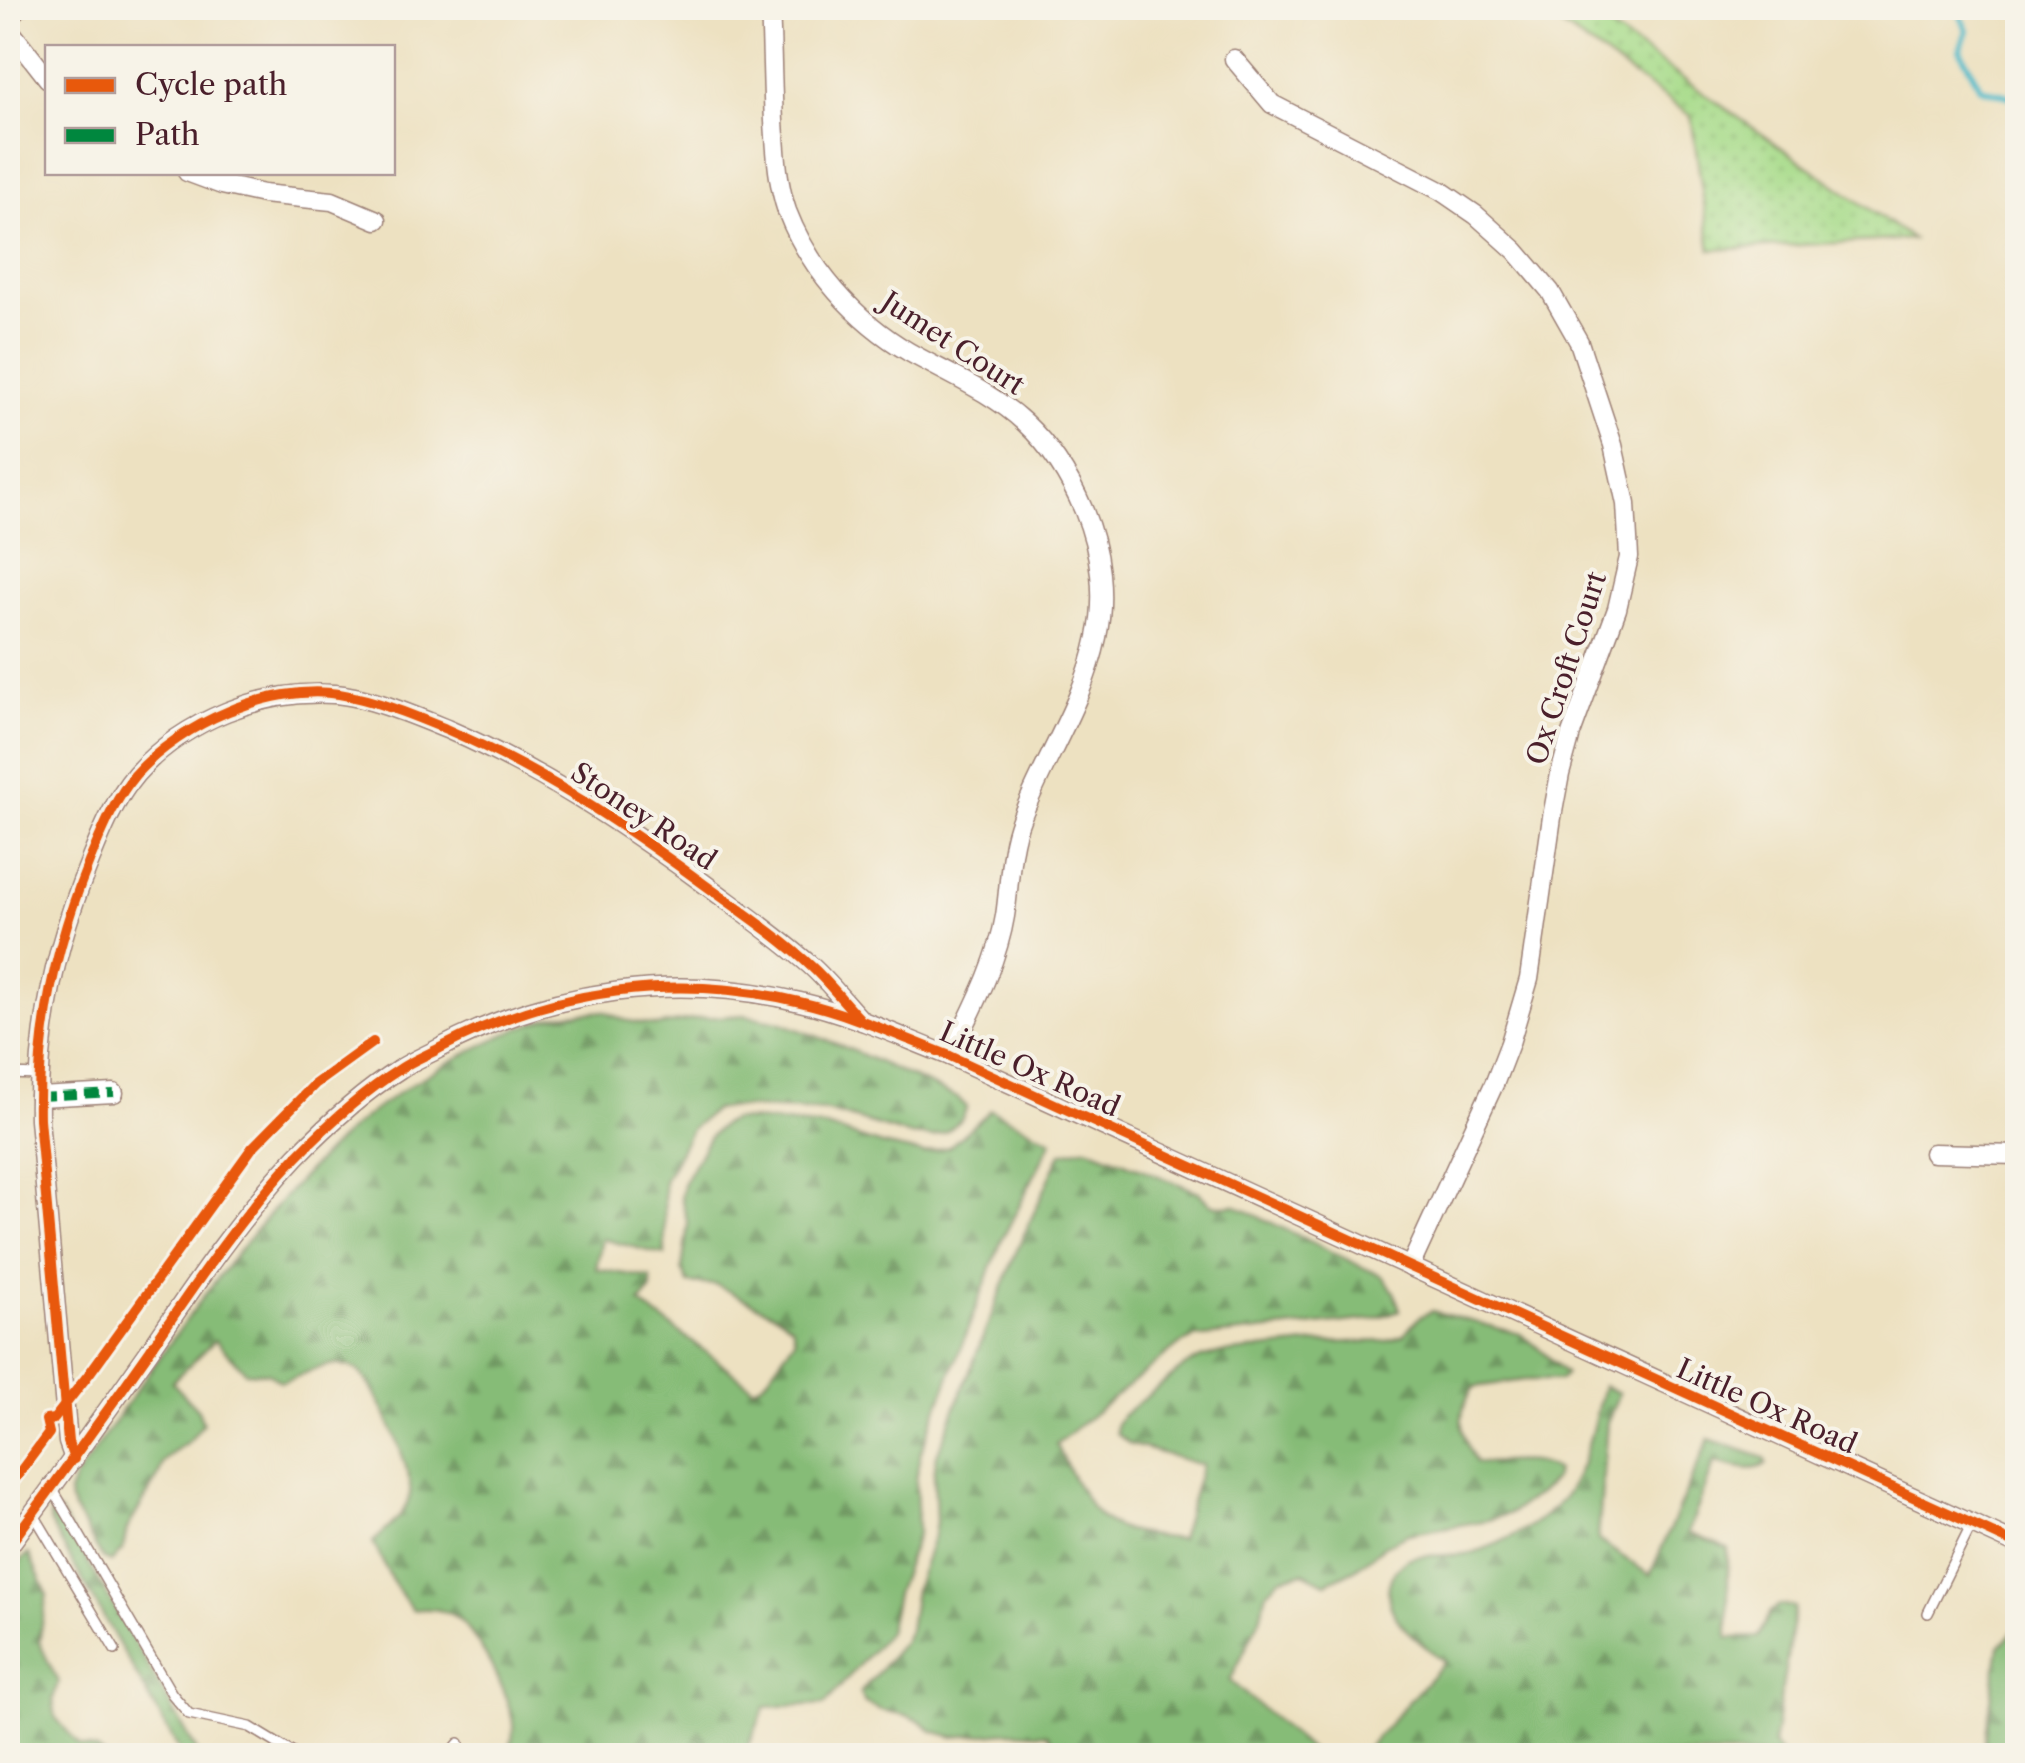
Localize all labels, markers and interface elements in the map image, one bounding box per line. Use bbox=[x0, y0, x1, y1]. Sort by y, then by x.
legend bbox=[45, 45, 395, 175]
text: Cycle path bbox=[135, 66, 287, 103]
text: Path bbox=[135, 116, 200, 153]
street label: Jumet Court bbox=[872, 282, 1031, 402]
street label: Ox Croft Court bbox=[1519, 567, 1613, 769]
street label: Stoney Road bbox=[565, 755, 723, 877]
street label: Little Ox Road bbox=[935, 1014, 1125, 1124]
street label: Little Ox Road bbox=[1672, 1351, 1862, 1461]

